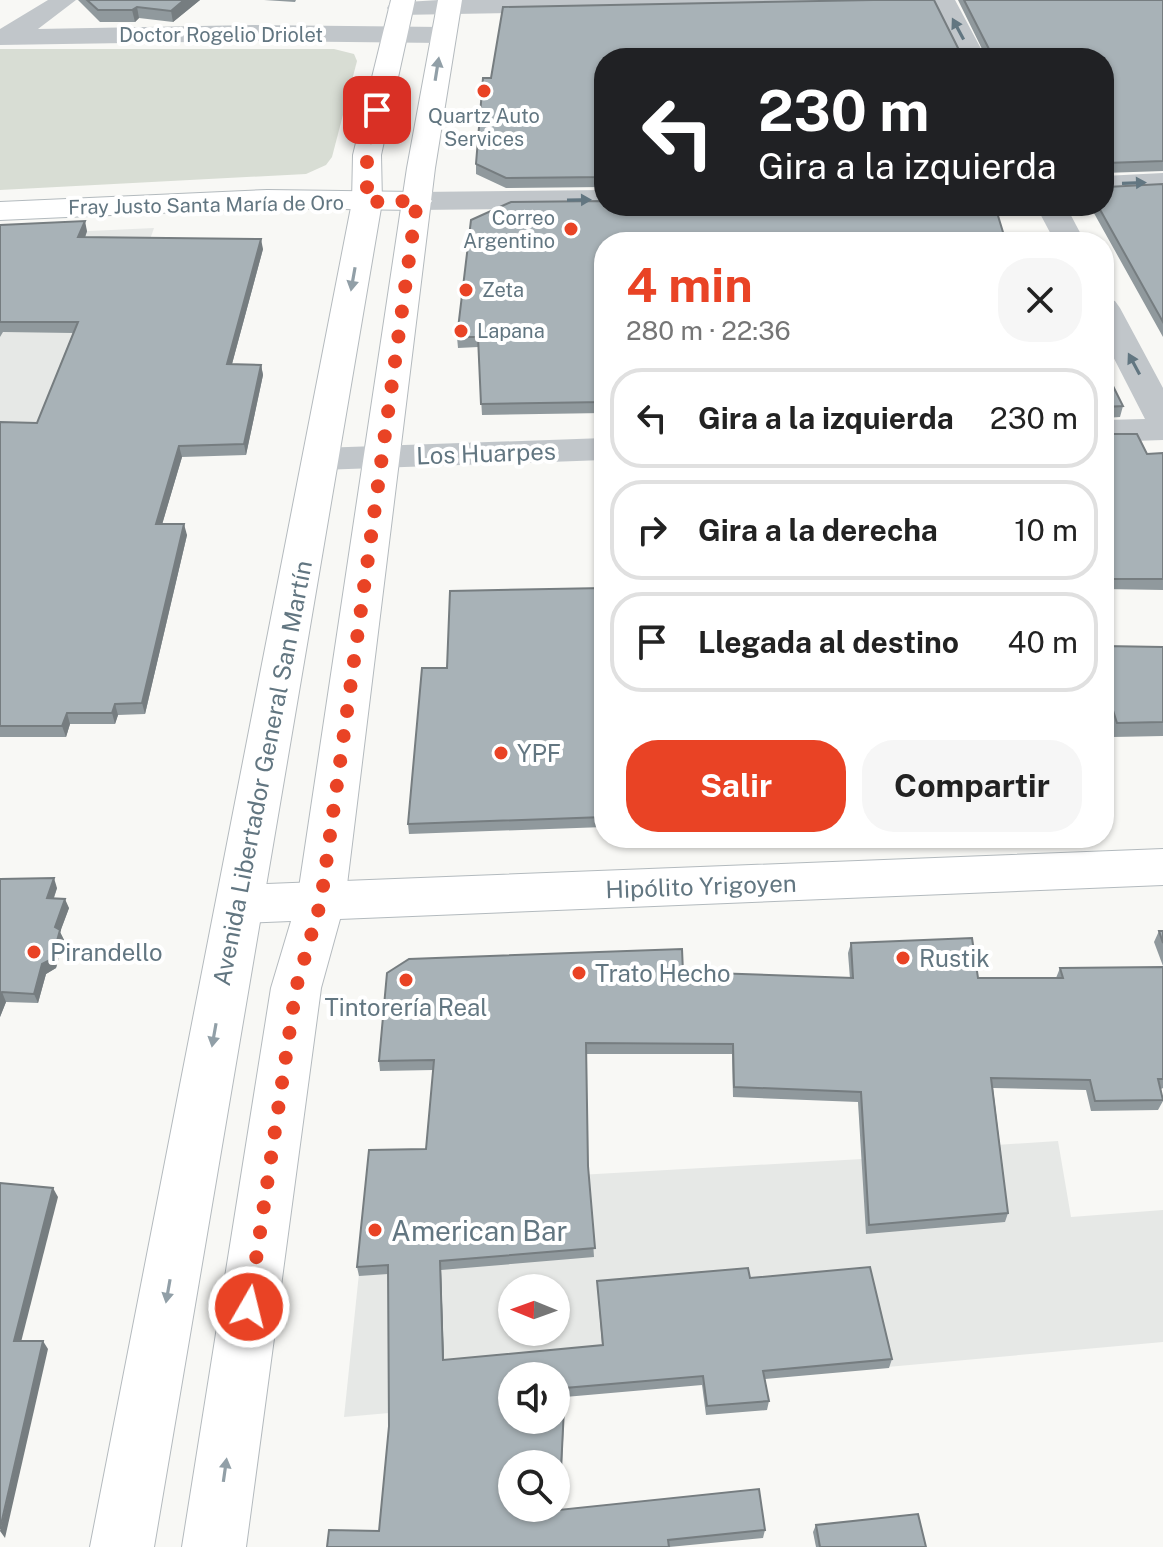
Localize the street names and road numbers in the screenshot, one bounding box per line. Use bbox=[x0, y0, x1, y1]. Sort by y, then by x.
street label: Doctor Rogelio Driolet bbox=[119, 23, 323, 47]
street label: Fray Justo Santa María de Oro bbox=[68, 191, 344, 219]
street label: Los Huarpes bbox=[416, 437, 556, 469]
street label: Avenida Libertador General San Martín bbox=[207, 558, 317, 988]
street label: Hipólito Yrigoyen bbox=[605, 869, 797, 903]

